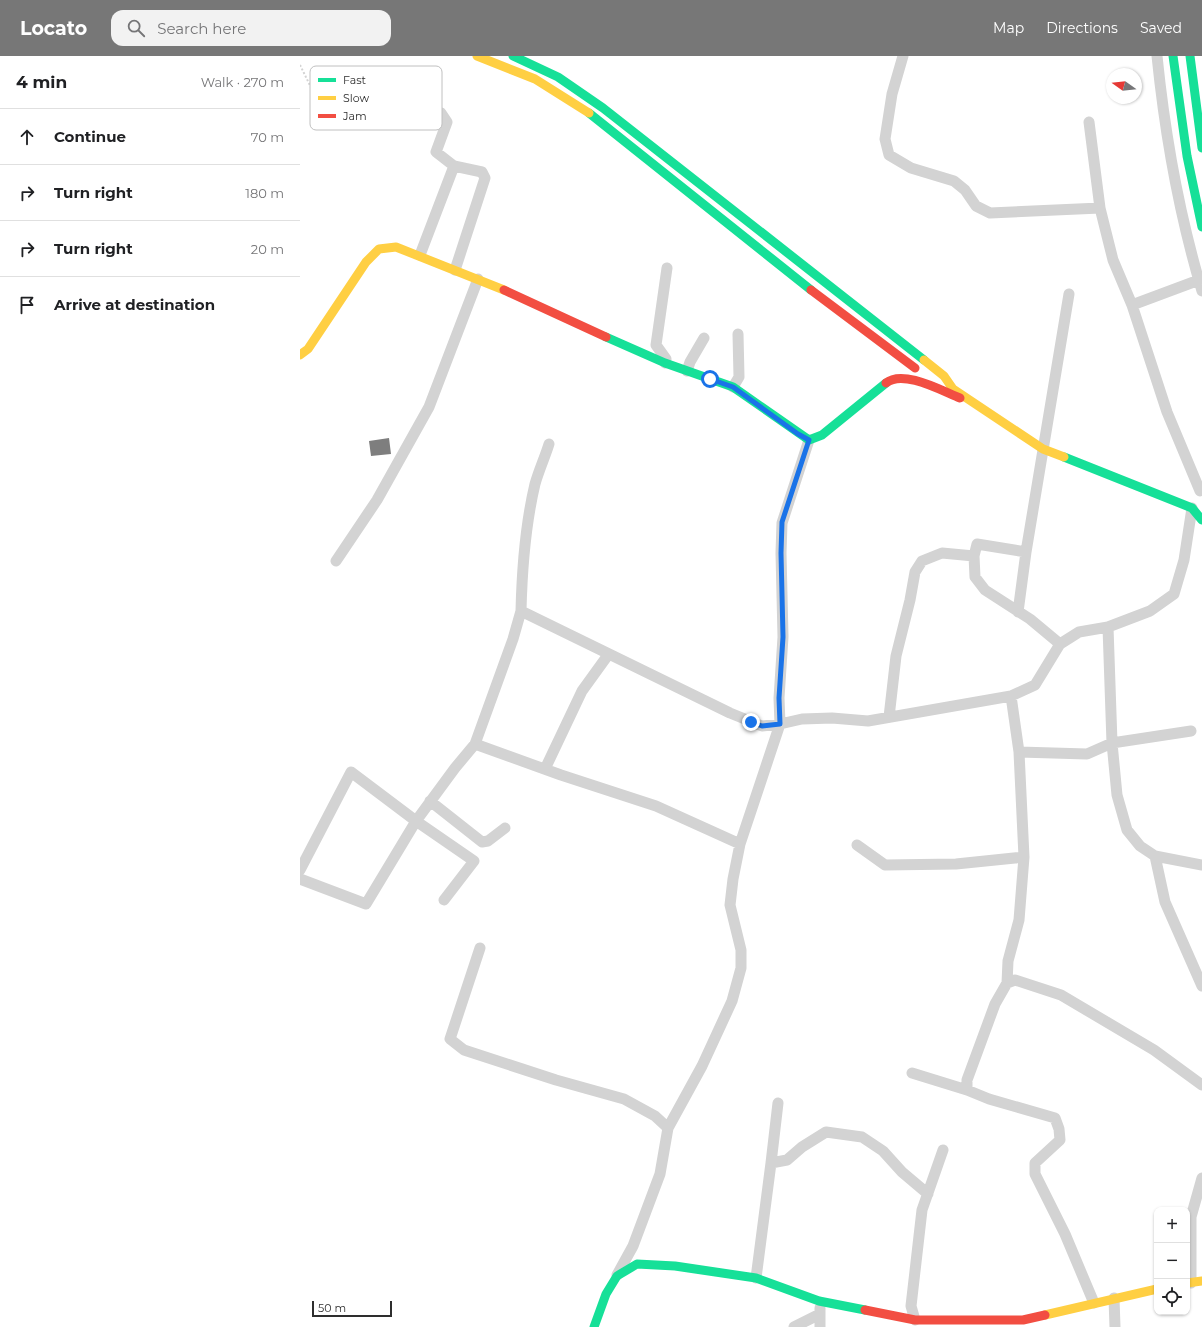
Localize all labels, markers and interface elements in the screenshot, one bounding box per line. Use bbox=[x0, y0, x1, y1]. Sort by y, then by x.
search box bbox=[111, 10, 391, 46]
text: Locato bbox=[20, 17, 87, 40]
icon: search bbox=[125, 17, 147, 39]
text: Search here bbox=[157, 19, 246, 38]
text: Map bbox=[993, 19, 1024, 37]
text: Directions bbox=[1046, 19, 1118, 37]
text: Saved bbox=[1140, 19, 1182, 37]
legend bbox=[310, 66, 442, 130]
north arrow bbox=[1106, 68, 1142, 104]
text: 4 min bbox=[16, 72, 67, 92]
text: Fast bbox=[343, 73, 367, 87]
text: Walk · 270 m bbox=[201, 74, 284, 90]
text: Slow bbox=[343, 91, 369, 105]
text: Jam bbox=[342, 109, 367, 123]
icon: ahead bbox=[16, 126, 38, 148]
text: Continue bbox=[54, 127, 126, 146]
text: 70 m bbox=[251, 129, 284, 145]
icon: right bbox=[16, 182, 38, 204]
text: Turn right bbox=[54, 183, 133, 202]
text: 180 m bbox=[245, 185, 284, 201]
icon: right bbox=[16, 238, 38, 260]
text: Turn right bbox=[54, 239, 133, 258]
text: 20 m bbox=[251, 241, 284, 257]
icon: arrive bbox=[16, 294, 38, 316]
text: Arrive at destination bbox=[54, 295, 215, 314]
route start bbox=[701, 370, 719, 388]
route end bbox=[742, 713, 760, 731]
map controls bbox=[1154, 1207, 1190, 1315]
button: + bbox=[1154, 1207, 1190, 1243]
button: − bbox=[1154, 1243, 1190, 1279]
button: locate bbox=[1154, 1279, 1190, 1315]
scale bar bbox=[312, 1299, 392, 1318]
text: 50 m bbox=[318, 1301, 346, 1315]

